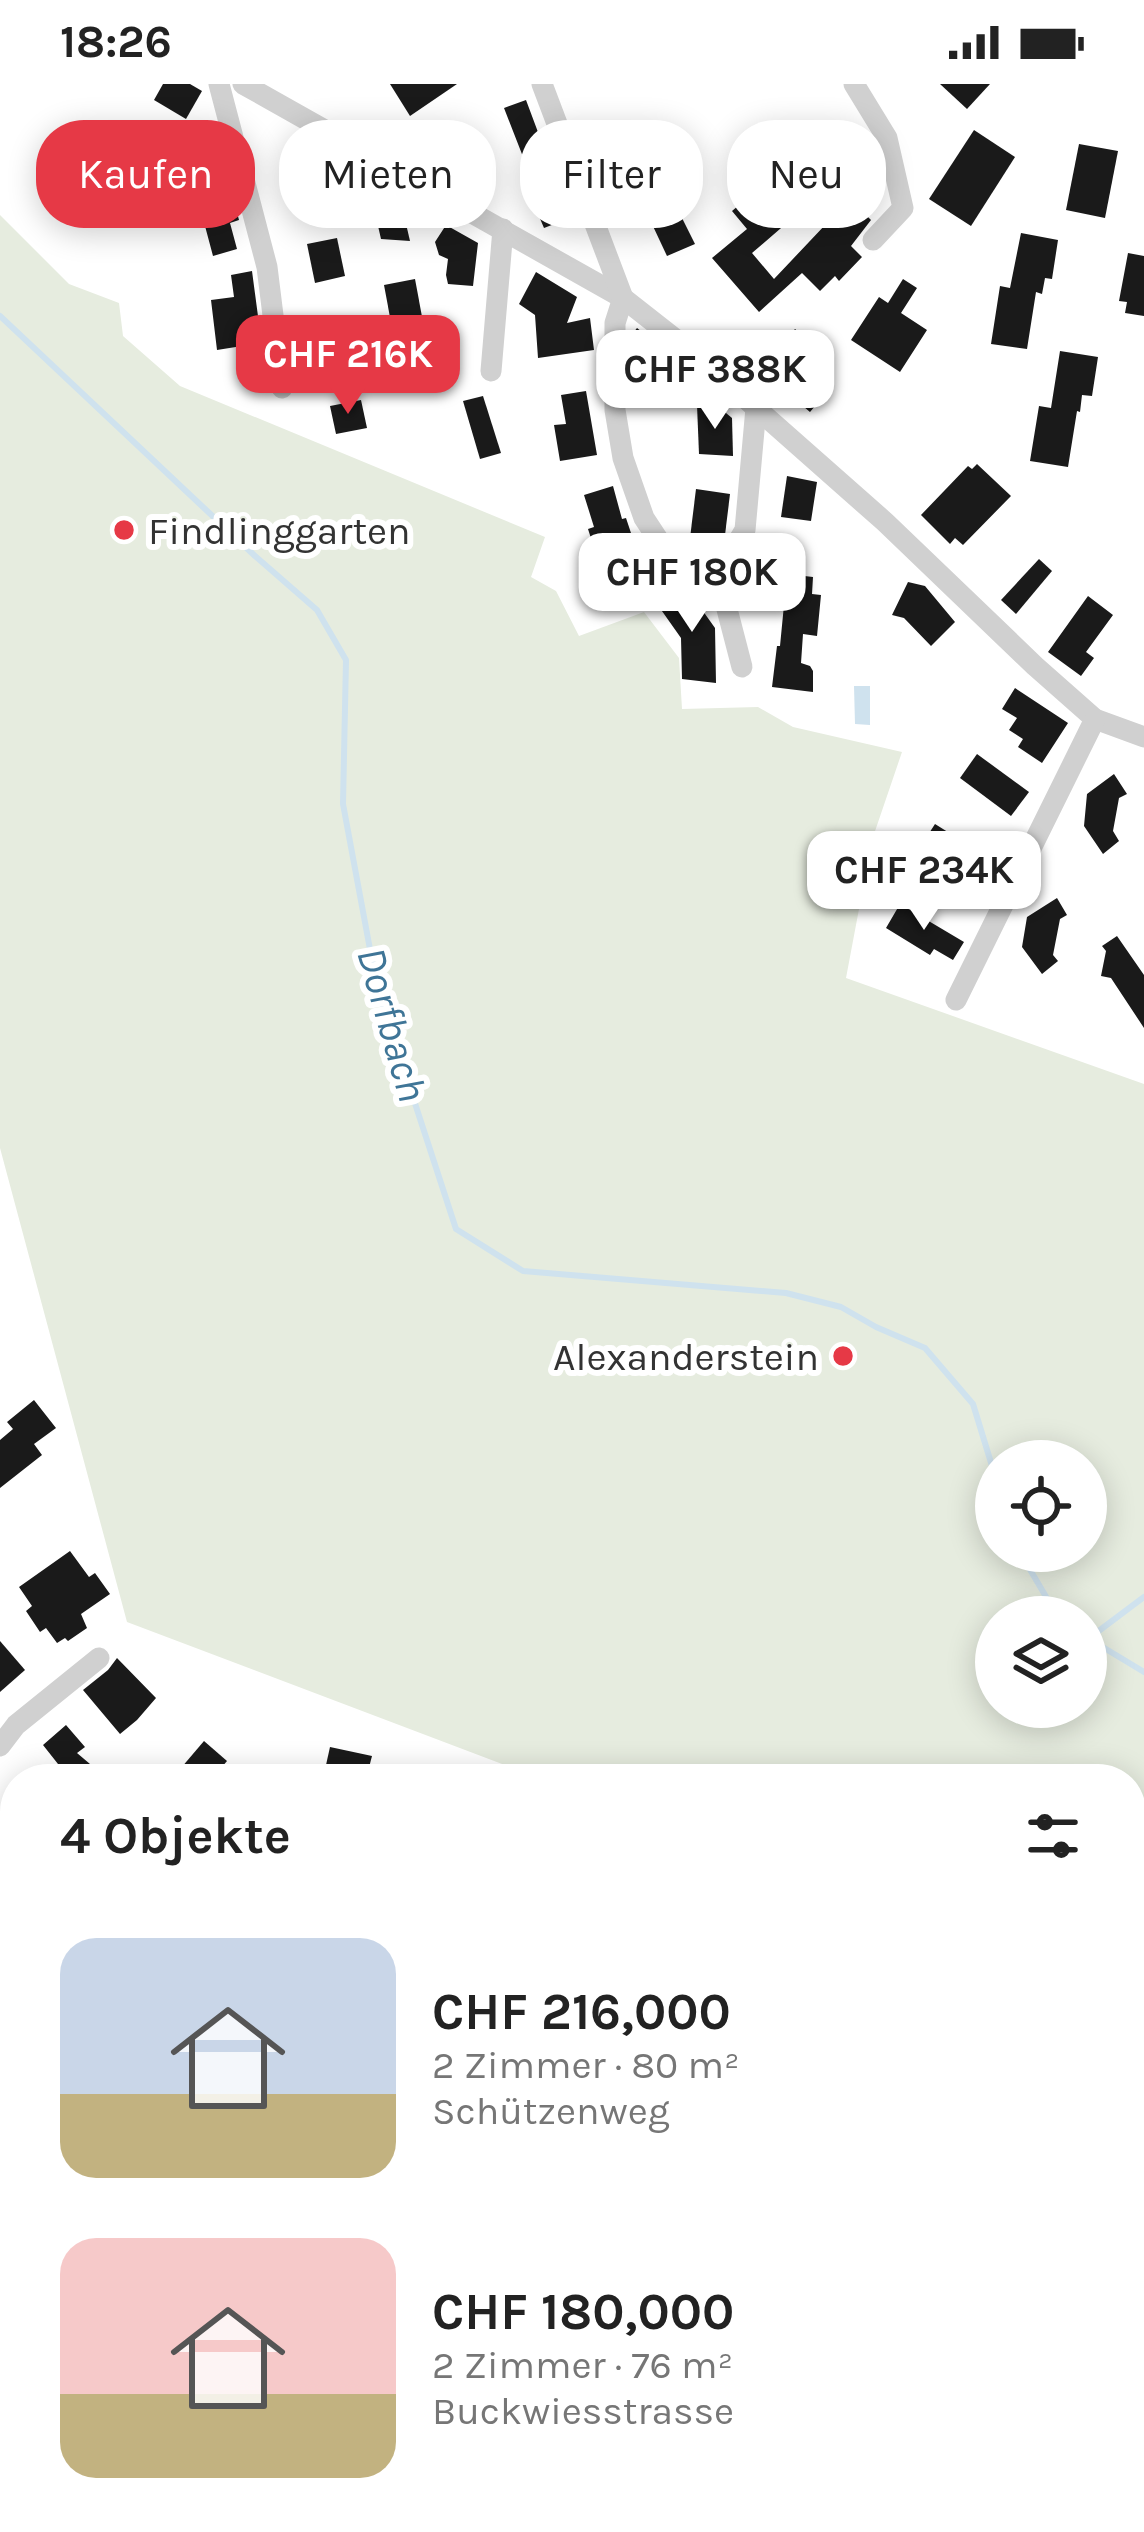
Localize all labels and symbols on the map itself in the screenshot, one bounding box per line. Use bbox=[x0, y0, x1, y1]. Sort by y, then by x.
pin: CHF 216K bbox=[224, 315, 472, 417]
pin: CHF 388K bbox=[591, 330, 839, 432]
place label: Findlinggarten bbox=[148, 508, 411, 554]
marker: Findlinggarten bbox=[111, 517, 137, 543]
pin: CHF 180K bbox=[568, 533, 816, 635]
pin: CHF 234K bbox=[800, 831, 1048, 933]
water label: Dorfbach bbox=[346, 941, 438, 1107]
place label: Alexanderstein bbox=[553, 1334, 819, 1380]
marker: Alexanderstein bbox=[830, 1343, 856, 1369]

